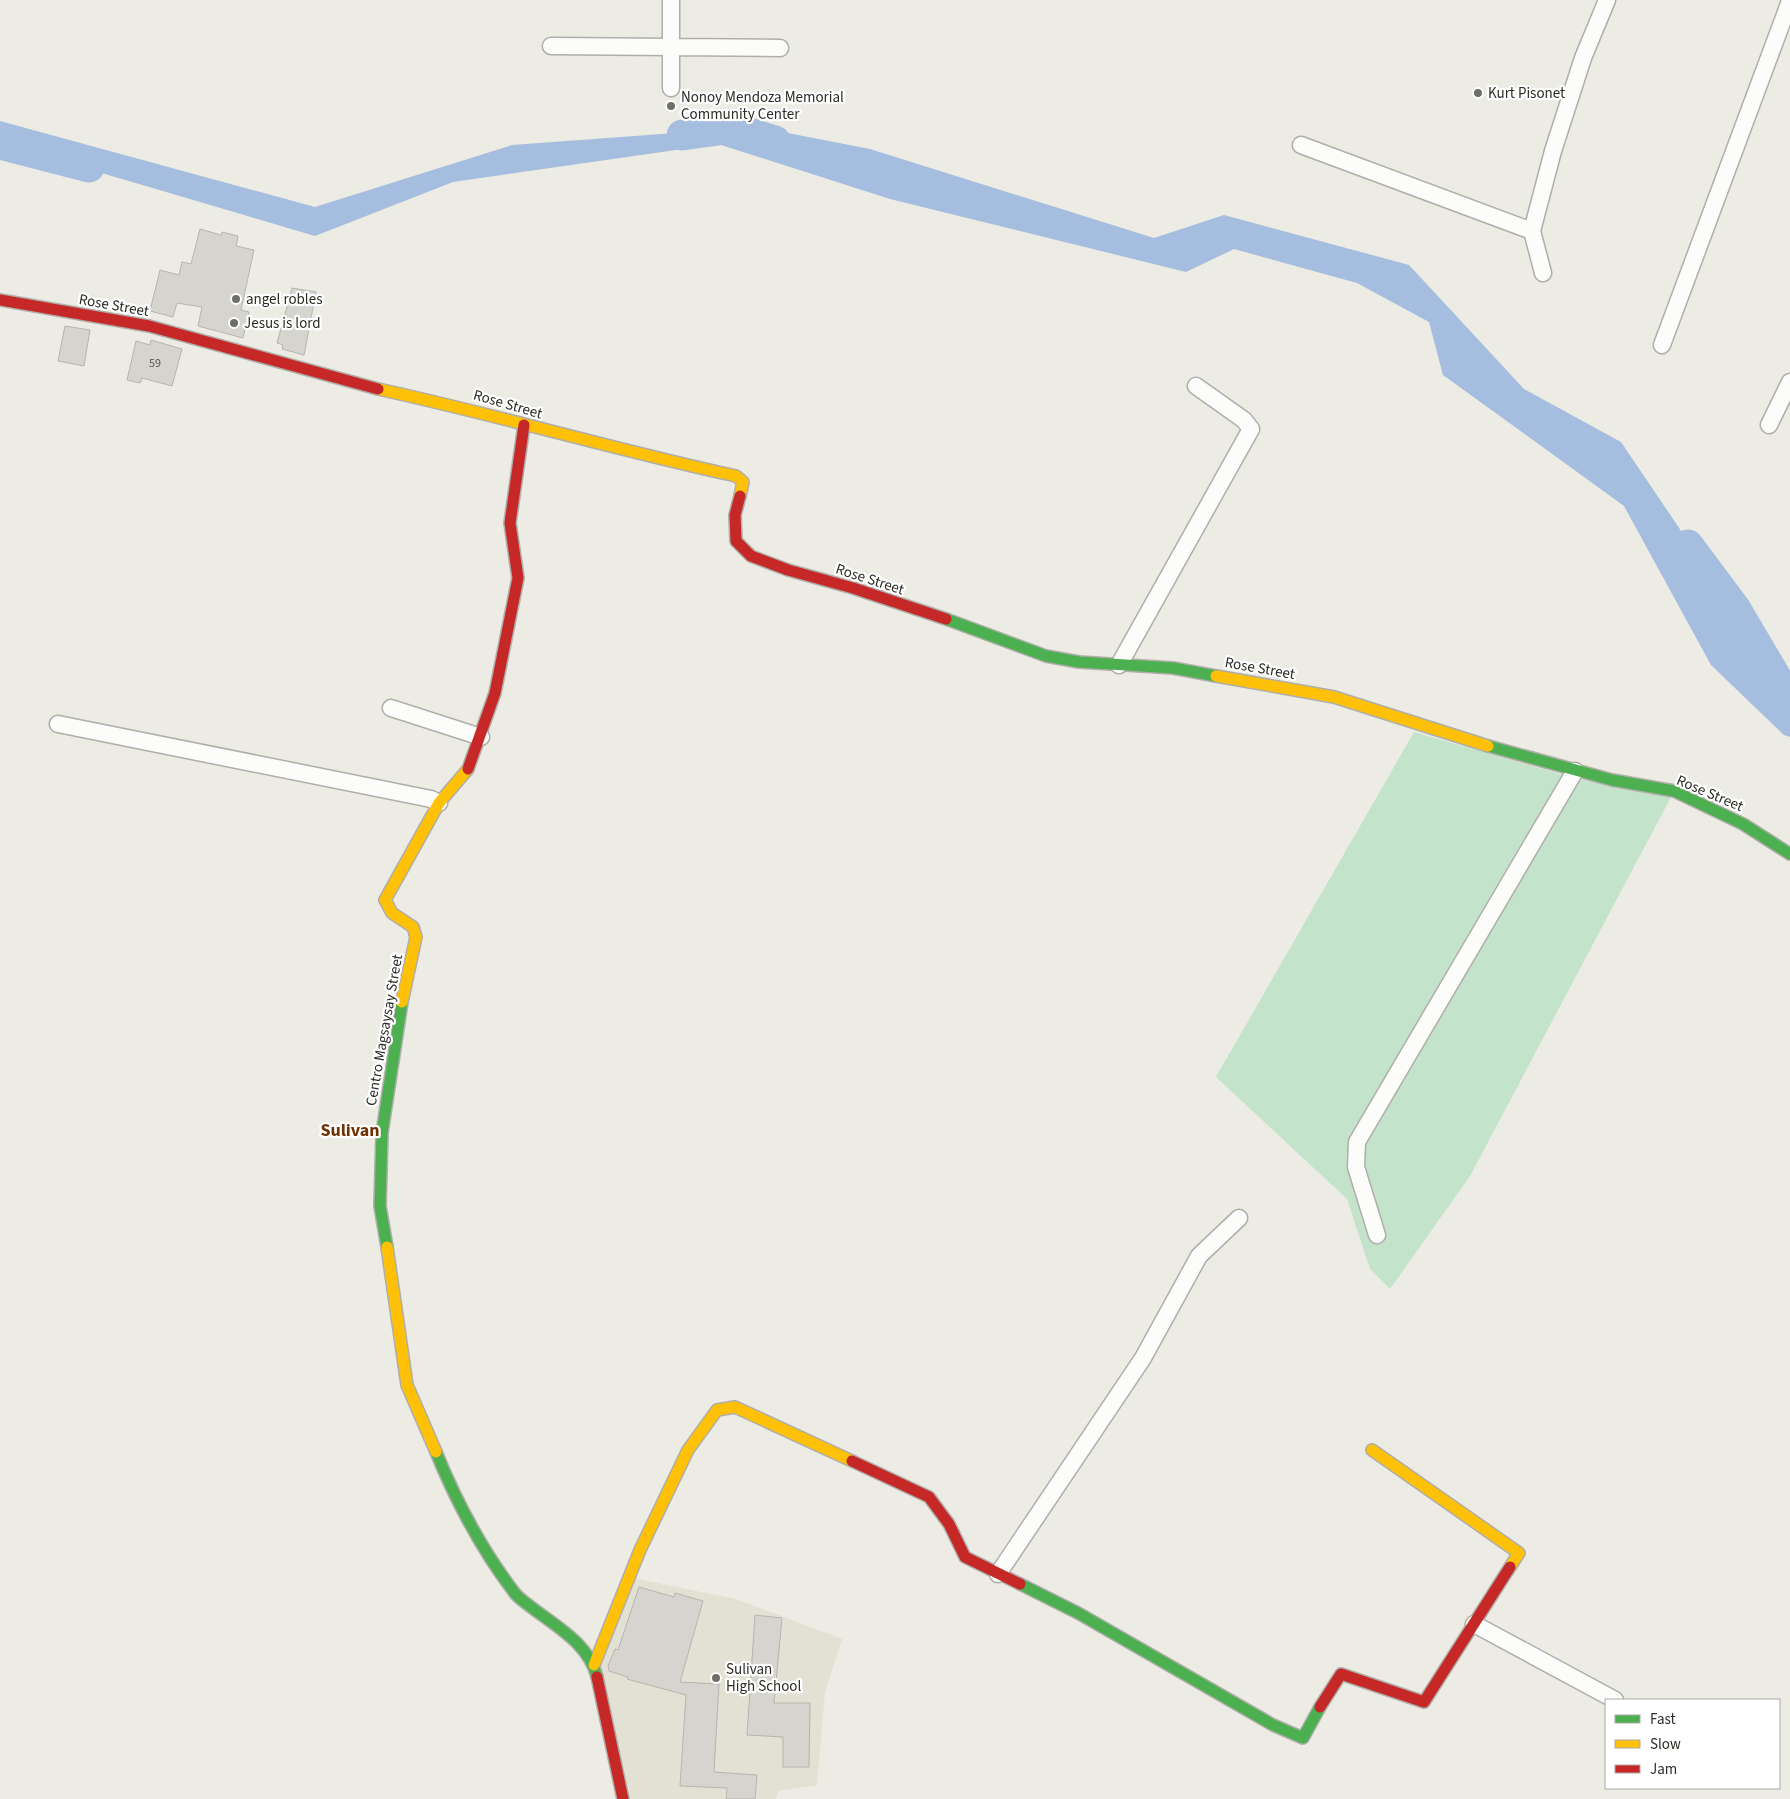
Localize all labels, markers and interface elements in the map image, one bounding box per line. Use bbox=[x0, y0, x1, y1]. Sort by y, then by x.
place label: Kurt Pisonet bbox=[1488, 83, 1565, 104]
place label: Nonoy Mendoza Memorial Community Center bbox=[681, 87, 844, 125]
marker: Kurt Pisonet bbox=[1472, 87, 1484, 99]
marker: Nonoy Mendoza Memorial Community Center bbox=[665, 100, 677, 112]
street label: Rose Street bbox=[77, 289, 151, 322]
place label: angel robles bbox=[246, 289, 322, 310]
marker: angel robles bbox=[230, 293, 242, 305]
place label: Jesus is lord bbox=[244, 313, 321, 334]
marker: Jesus is lord bbox=[228, 317, 240, 329]
house number: 59 bbox=[149, 355, 161, 372]
street label: Rose Street bbox=[471, 385, 545, 424]
street label: Rose Street bbox=[833, 559, 907, 600]
street label: Rose Street bbox=[1223, 652, 1297, 685]
street label: Rose Street bbox=[1673, 770, 1746, 817]
street label: Centro Magsaysay Street bbox=[361, 953, 408, 1108]
district label: Sulivan bbox=[320, 1118, 380, 1143]
place label: Sulivan High School bbox=[726, 1659, 801, 1697]
marker: Sulivan High School bbox=[710, 1672, 722, 1684]
legend bbox=[1605, 1699, 1780, 1789]
text: Fast bbox=[1650, 1709, 1676, 1730]
text: Slow bbox=[1650, 1734, 1681, 1755]
text: Jam bbox=[1650, 1759, 1677, 1780]

